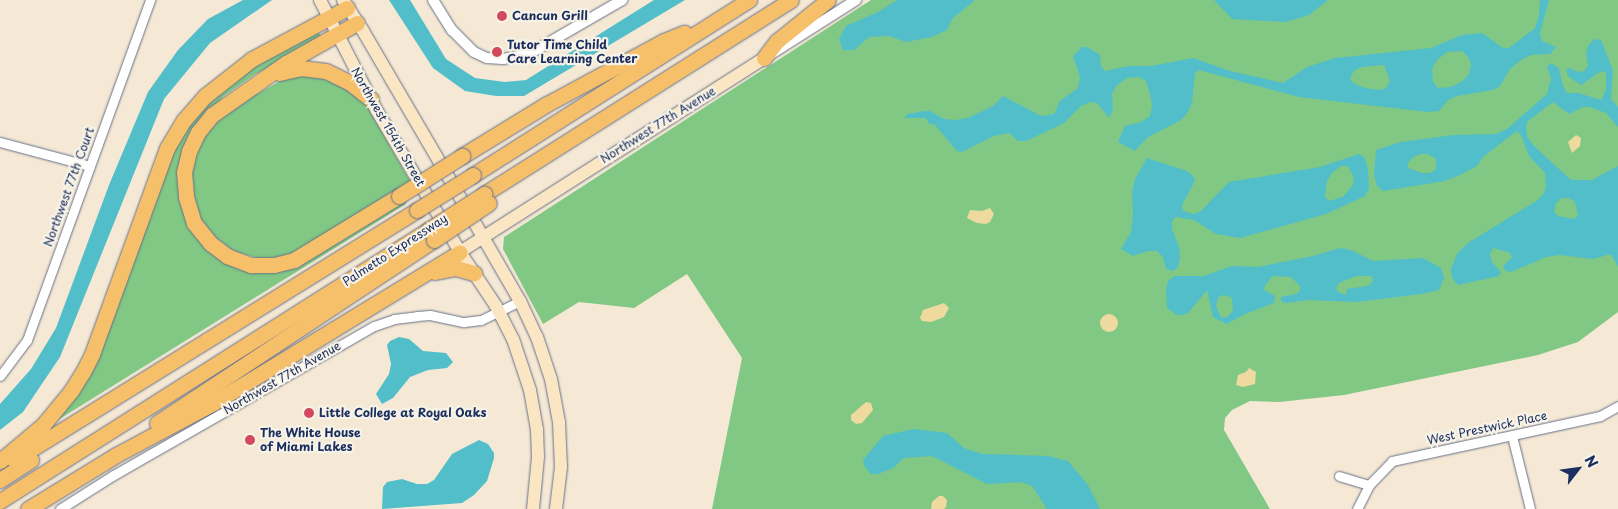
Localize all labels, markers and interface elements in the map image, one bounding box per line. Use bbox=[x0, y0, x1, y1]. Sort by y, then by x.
place label: Cancun Grill bbox=[512, 9, 588, 23]
marker: Cancun Grill bbox=[496, 10, 508, 22]
place label: Tutor Time Child Care Learning Center bbox=[507, 38, 638, 66]
marker: Tutor Time Child Care Learning Center bbox=[491, 46, 503, 58]
street label: Northwest 154th Street bbox=[348, 65, 428, 189]
street label: Northwest 77th Avenue bbox=[597, 83, 719, 167]
street label: Northwest 77th Court bbox=[41, 126, 97, 248]
street label: Palmetto Expressway bbox=[340, 211, 450, 289]
street label: Northwest 77th Avenue bbox=[220, 338, 344, 418]
place label: Little College at Royal Oaks bbox=[319, 406, 488, 420]
marker: Little College at Royal Oaks bbox=[303, 407, 315, 419]
street label: West Prestwick Place bbox=[1425, 408, 1549, 448]
place label: The White House of Miami Lakes bbox=[260, 426, 362, 454]
marker: The White House of Miami Lakes bbox=[244, 434, 256, 446]
north arrow bbox=[1553, 444, 1603, 494]
text: N bbox=[1580, 451, 1603, 471]

